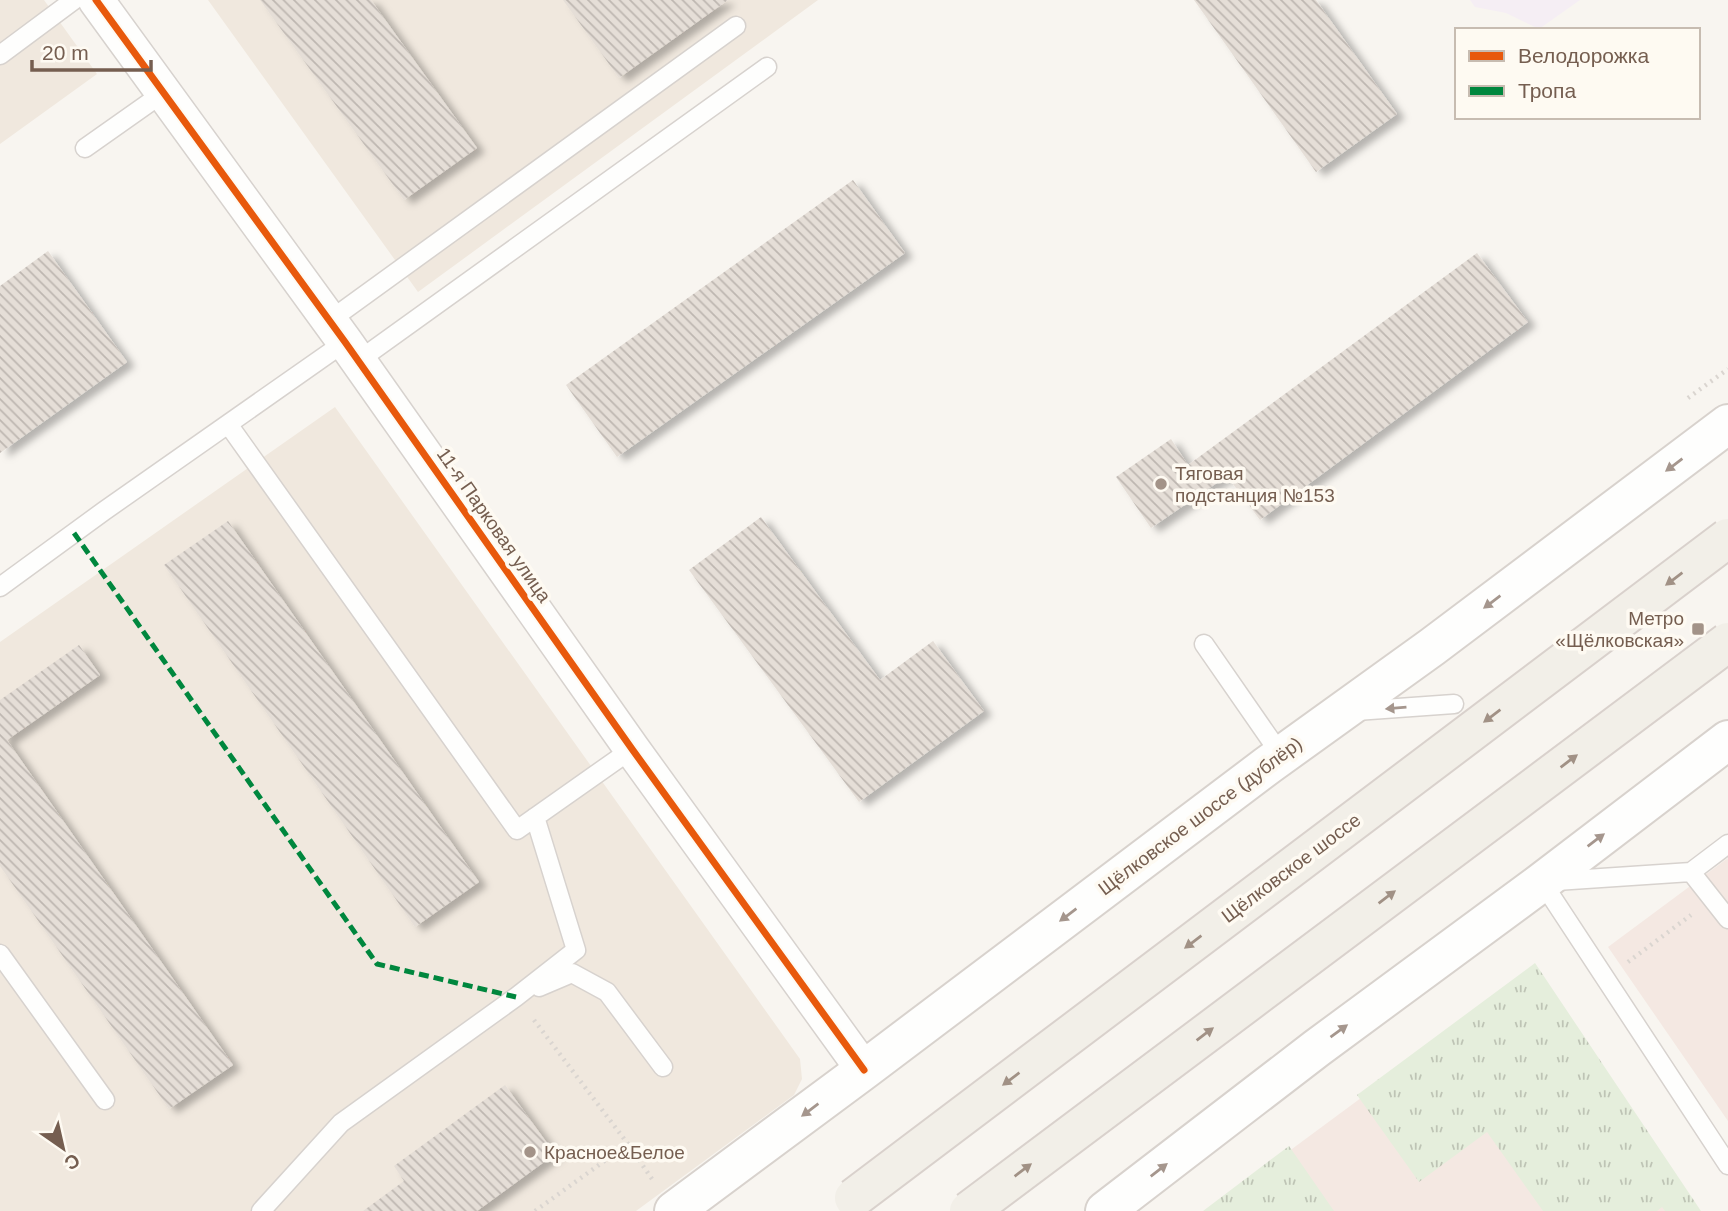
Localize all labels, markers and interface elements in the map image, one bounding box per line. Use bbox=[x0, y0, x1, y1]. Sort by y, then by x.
scale bar bbox=[32, 28, 150, 72]
legend bbox=[1455, 28, 1700, 119]
text: 20 m bbox=[42, 41, 89, 64]
text: Велодорожка bbox=[1518, 44, 1649, 67]
text: Тропа bbox=[1518, 79, 1576, 102]
street label: 11-я Парковая улица bbox=[433, 444, 556, 607]
one-way arrow bbox=[1665, 458, 1683, 473]
place label: Тяговая подстанция №153 bbox=[1175, 463, 1335, 506]
marker: Тяговая подстанция №153 bbox=[1153, 476, 1169, 492]
one-way arrow bbox=[1665, 572, 1683, 587]
one-way arrow bbox=[1483, 595, 1501, 609]
place label: Метро «Щёлковская» bbox=[1555, 608, 1684, 651]
marker: Метро «Щёлковская» bbox=[1690, 621, 1706, 637]
one-way arrow bbox=[1385, 703, 1407, 714]
one-way arrow bbox=[1483, 709, 1501, 723]
street label: Щёлковское шоссе (дублёр) bbox=[1094, 732, 1306, 900]
one-way arrow bbox=[1560, 753, 1578, 768]
street label: Щёлковское шоссе bbox=[1217, 808, 1365, 928]
one-way arrow bbox=[1587, 834, 1605, 848]
one-way arrow bbox=[1378, 890, 1397, 904]
one-way arrow bbox=[1060, 907, 1078, 922]
one-way arrow bbox=[1184, 935, 1202, 949]
one-way arrow bbox=[1330, 1024, 1349, 1038]
one-way arrow bbox=[1196, 1026, 1214, 1041]
one-way arrow bbox=[1002, 1072, 1021, 1086]
one-way arrow bbox=[801, 1103, 819, 1118]
north arrow bbox=[28, 1113, 98, 1183]
place label: Красное&Белое bbox=[544, 1142, 685, 1163]
marker: Красное&Белое bbox=[522, 1144, 538, 1160]
text: С bbox=[60, 1149, 84, 1174]
one-way arrow bbox=[1014, 1163, 1032, 1177]
one-way arrow bbox=[1150, 1163, 1168, 1178]

